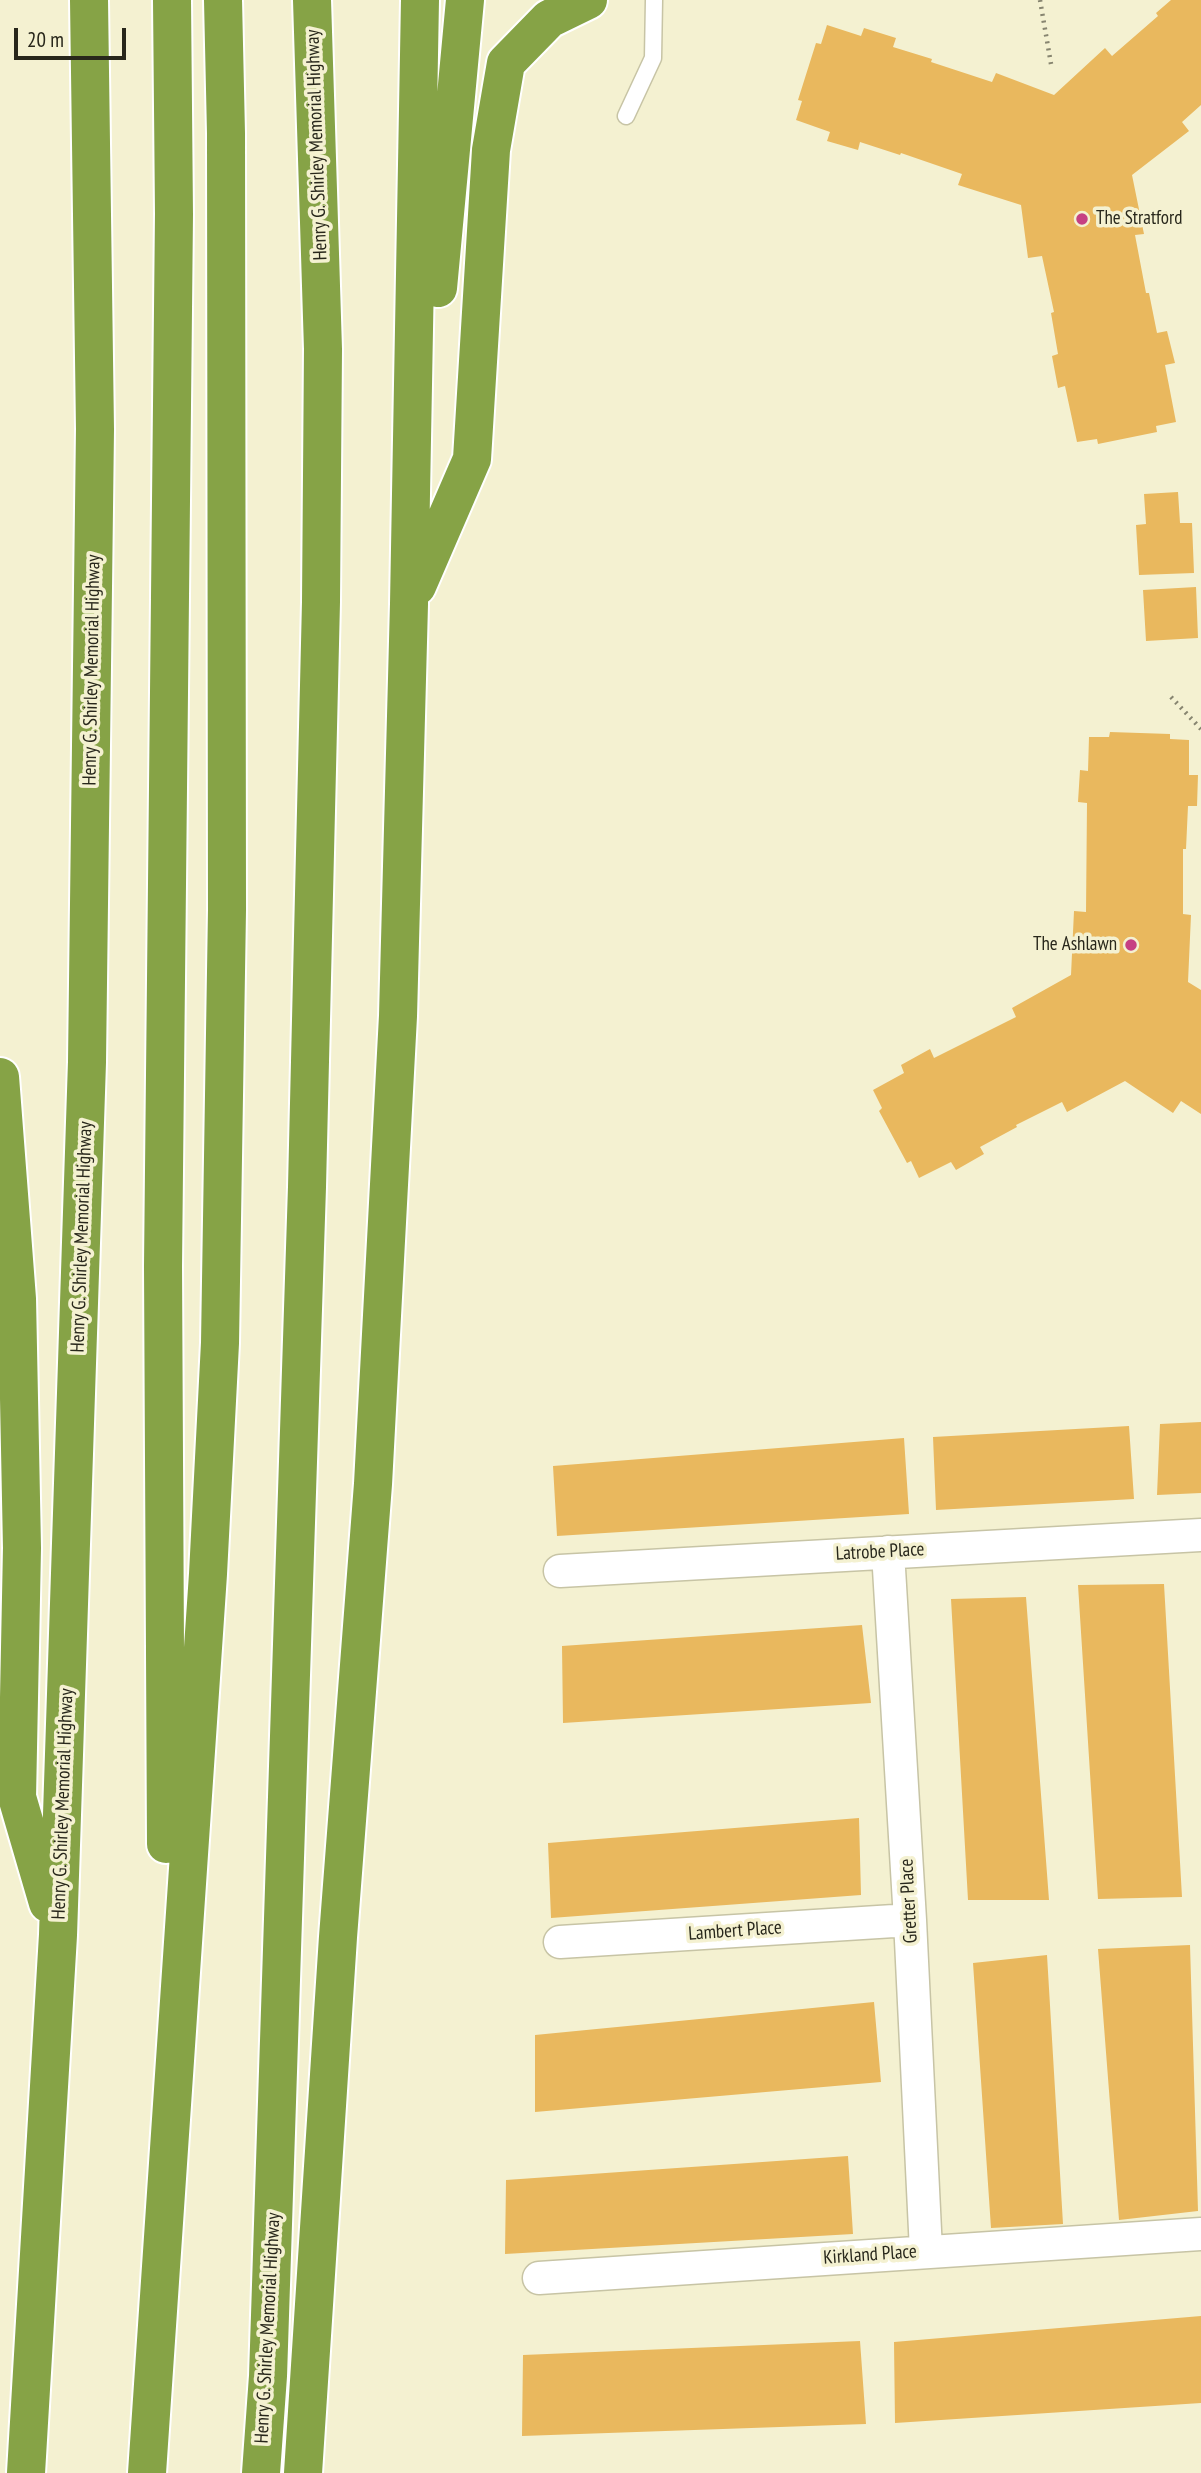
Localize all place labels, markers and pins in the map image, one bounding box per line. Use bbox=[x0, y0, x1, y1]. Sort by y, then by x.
place label: The Stratford bbox=[1096, 208, 1182, 230]
marker: The Stratford bbox=[1074, 211, 1090, 227]
place label: The Ashlawn bbox=[1033, 934, 1117, 956]
marker: The Ashlawn bbox=[1123, 937, 1139, 953]

